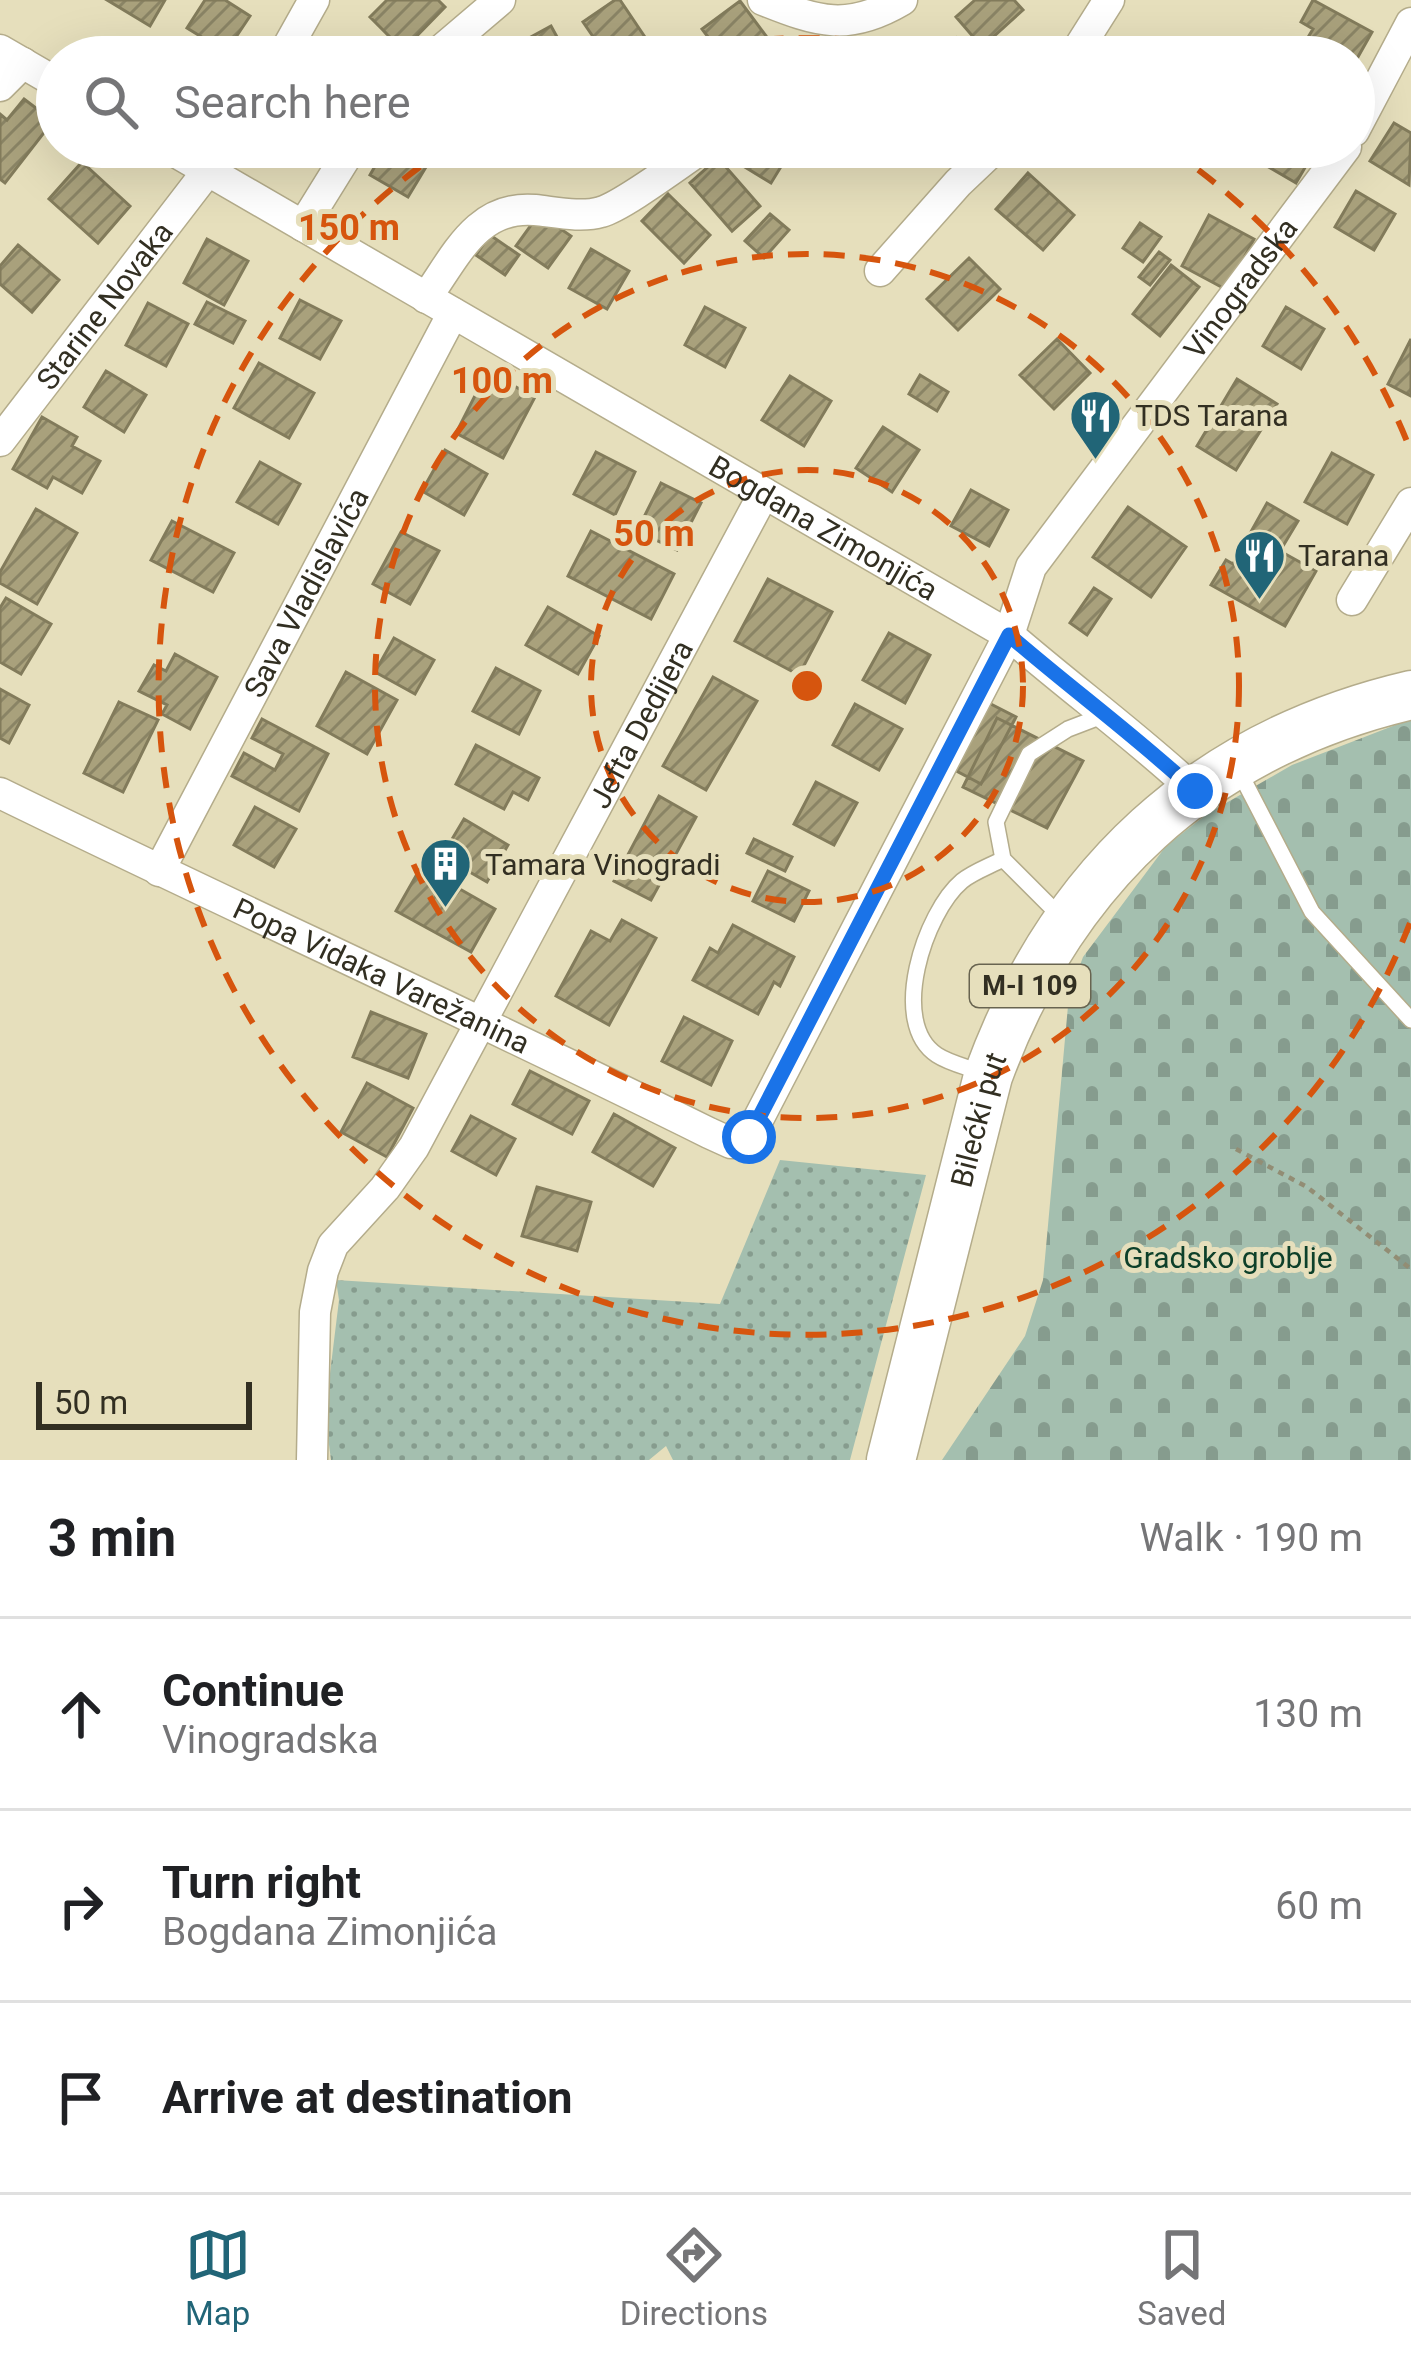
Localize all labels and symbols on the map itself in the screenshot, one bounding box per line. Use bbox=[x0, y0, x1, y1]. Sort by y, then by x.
text: 150 m bbox=[298, 207, 400, 249]
street label: Vinogradska bbox=[1176, 211, 1304, 365]
street label: Starine Novaka bbox=[29, 215, 180, 396]
text: 100 m bbox=[451, 360, 553, 402]
restaurant icon: TDS Tarana bbox=[1068, 387, 1124, 461]
place label: TDS Tarana bbox=[1135, 398, 1289, 433]
street label: Bogdana Zimonjića bbox=[703, 448, 944, 607]
street label: Sava Vladislavića bbox=[236, 482, 375, 703]
text: 50 m bbox=[613, 513, 695, 555]
restaurant icon: Tarana bbox=[1231, 527, 1287, 601]
place label: Tarana bbox=[1298, 538, 1389, 573]
street label: Jefta Dedijera bbox=[581, 634, 700, 814]
centre of rings bbox=[786, 665, 828, 707]
route end bbox=[1168, 764, 1222, 818]
building icon: Tamara Vinogradi bbox=[418, 836, 474, 910]
place label: Tamara Vinogradi bbox=[485, 847, 721, 882]
street label: Popa Vidaka Varežanina bbox=[228, 890, 536, 1060]
road number: M-I 109 bbox=[970, 965, 1090, 1007]
street label: Bilećki put bbox=[943, 1047, 1013, 1191]
route start bbox=[722, 1110, 776, 1164]
park label: Gradsko groblje bbox=[1123, 1240, 1333, 1275]
scale bar bbox=[36, 1376, 252, 1429]

